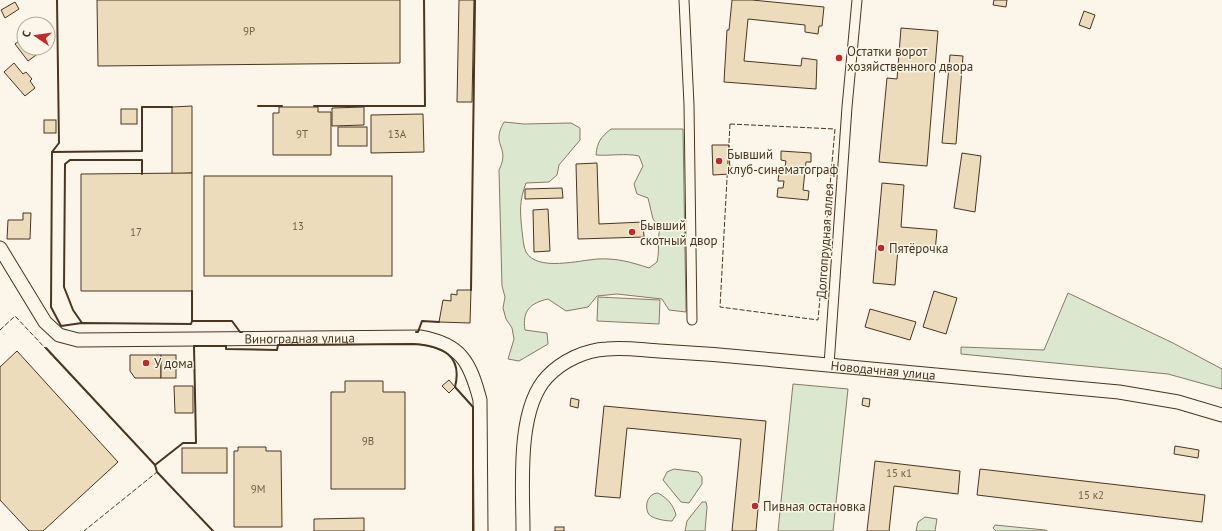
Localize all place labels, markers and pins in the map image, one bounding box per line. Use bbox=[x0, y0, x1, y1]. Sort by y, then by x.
place label: Остатки ворот хозяйственного двора bbox=[847, 43, 973, 75]
marker: Остатки ворот хозяйственного двора bbox=[834, 53, 844, 63]
place label: Бывший клуб-синематограф bbox=[727, 146, 838, 178]
marker: Бывший клуб-синематограф bbox=[714, 156, 724, 166]
place label: Бывший скотный двор bbox=[640, 217, 718, 249]
marker: Бывший скотный двор bbox=[627, 227, 637, 237]
place label: Пятёрочка bbox=[889, 240, 948, 257]
marker: Пятёрочка bbox=[876, 243, 886, 253]
place label: У дома bbox=[154, 355, 193, 372]
marker: У дома bbox=[141, 358, 151, 368]
place label: Пивная остановка bbox=[763, 498, 866, 515]
marker: Пивная остановка bbox=[750, 501, 760, 511]

